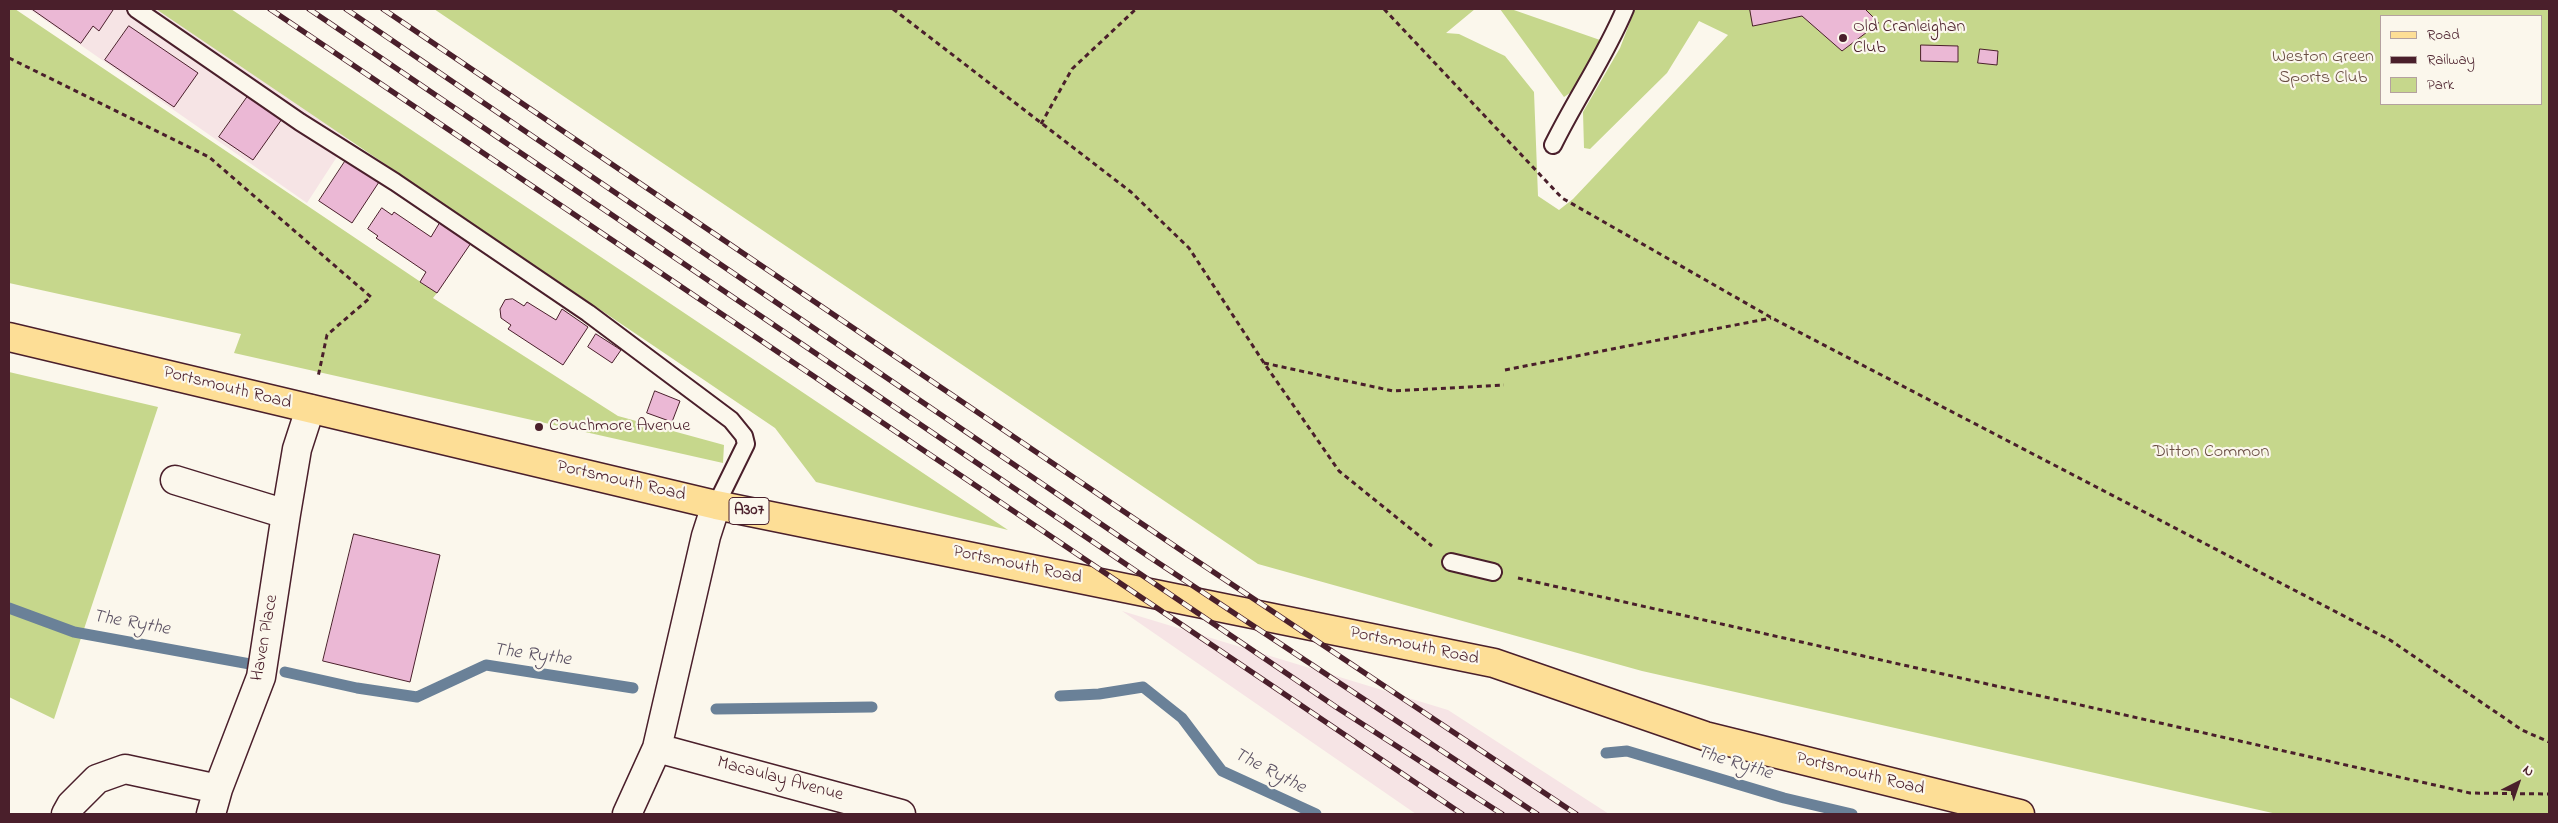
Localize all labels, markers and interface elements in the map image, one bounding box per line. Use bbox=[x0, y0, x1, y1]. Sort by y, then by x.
legend bbox=[2380, 15, 2543, 105]
place label: Old Cranleighan Club bbox=[1853, 17, 1965, 59]
text: Road bbox=[2427, 24, 2460, 46]
marker: Old Cranleighan Club bbox=[1837, 32, 1849, 44]
park label: Weston Green Sports Club bbox=[2272, 47, 2374, 90]
text: Railway bbox=[2427, 49, 2475, 71]
text: Park bbox=[2427, 74, 2454, 96]
street label: Portsmouth Road bbox=[161, 363, 293, 415]
place label: Couchmore Avenue bbox=[549, 416, 690, 438]
marker: Couchmore Avenue bbox=[533, 421, 545, 433]
park label: Ditton Common bbox=[2153, 442, 2269, 464]
street label: Portsmouth Road bbox=[555, 457, 687, 507]
road number: A307 bbox=[729, 498, 769, 524]
street label: Portsmouth Road bbox=[951, 542, 1083, 590]
street label: Haven Place bbox=[248, 593, 284, 683]
water label: The Rythe bbox=[91, 606, 171, 642]
street label: Portsmouth Road bbox=[1348, 623, 1480, 671]
water label: The Rythe bbox=[492, 639, 572, 673]
water label: The Rythe bbox=[1693, 742, 1775, 786]
water label: The Rythe bbox=[1229, 744, 1309, 800]
street label: Portsmouth Road bbox=[1794, 749, 1926, 801]
street label: Macaulay Avenue bbox=[715, 753, 845, 807]
north arrow bbox=[2493, 758, 2543, 808]
text: N bbox=[2518, 760, 2539, 782]

